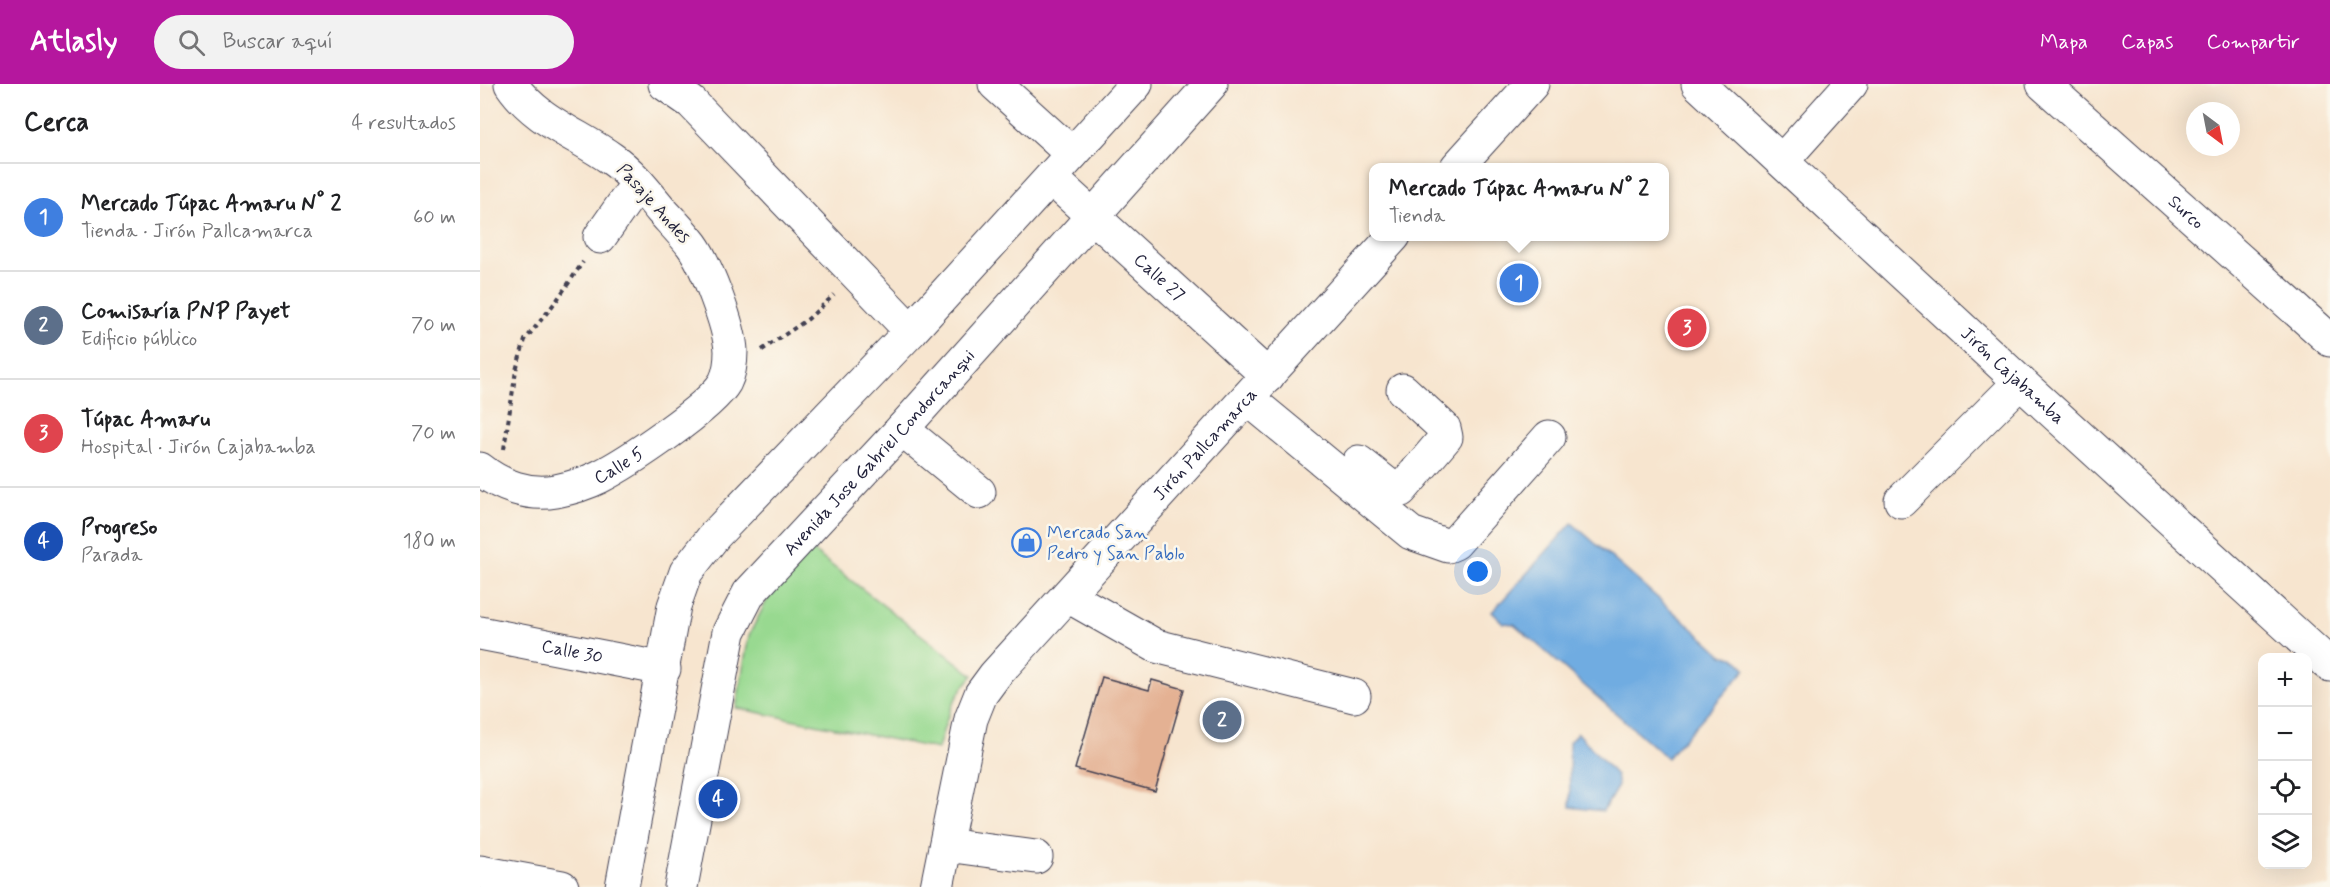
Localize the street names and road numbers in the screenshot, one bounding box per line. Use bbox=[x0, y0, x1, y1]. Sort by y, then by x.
street label: Pasaje Andes bbox=[611, 159, 696, 249]
street label: Surco bbox=[2163, 190, 2209, 235]
street label: Calle 27 bbox=[1128, 248, 1190, 307]
street label: Jirón Cajabamba bbox=[1955, 322, 2070, 430]
street label: Avenida Jose Gabriel Condorcanqui bbox=[779, 344, 981, 561]
street label: Jirón Pallcamarca bbox=[1148, 383, 1263, 506]
street label: Calle 5 bbox=[590, 442, 649, 491]
street label: Calle 30 bbox=[539, 634, 605, 670]

